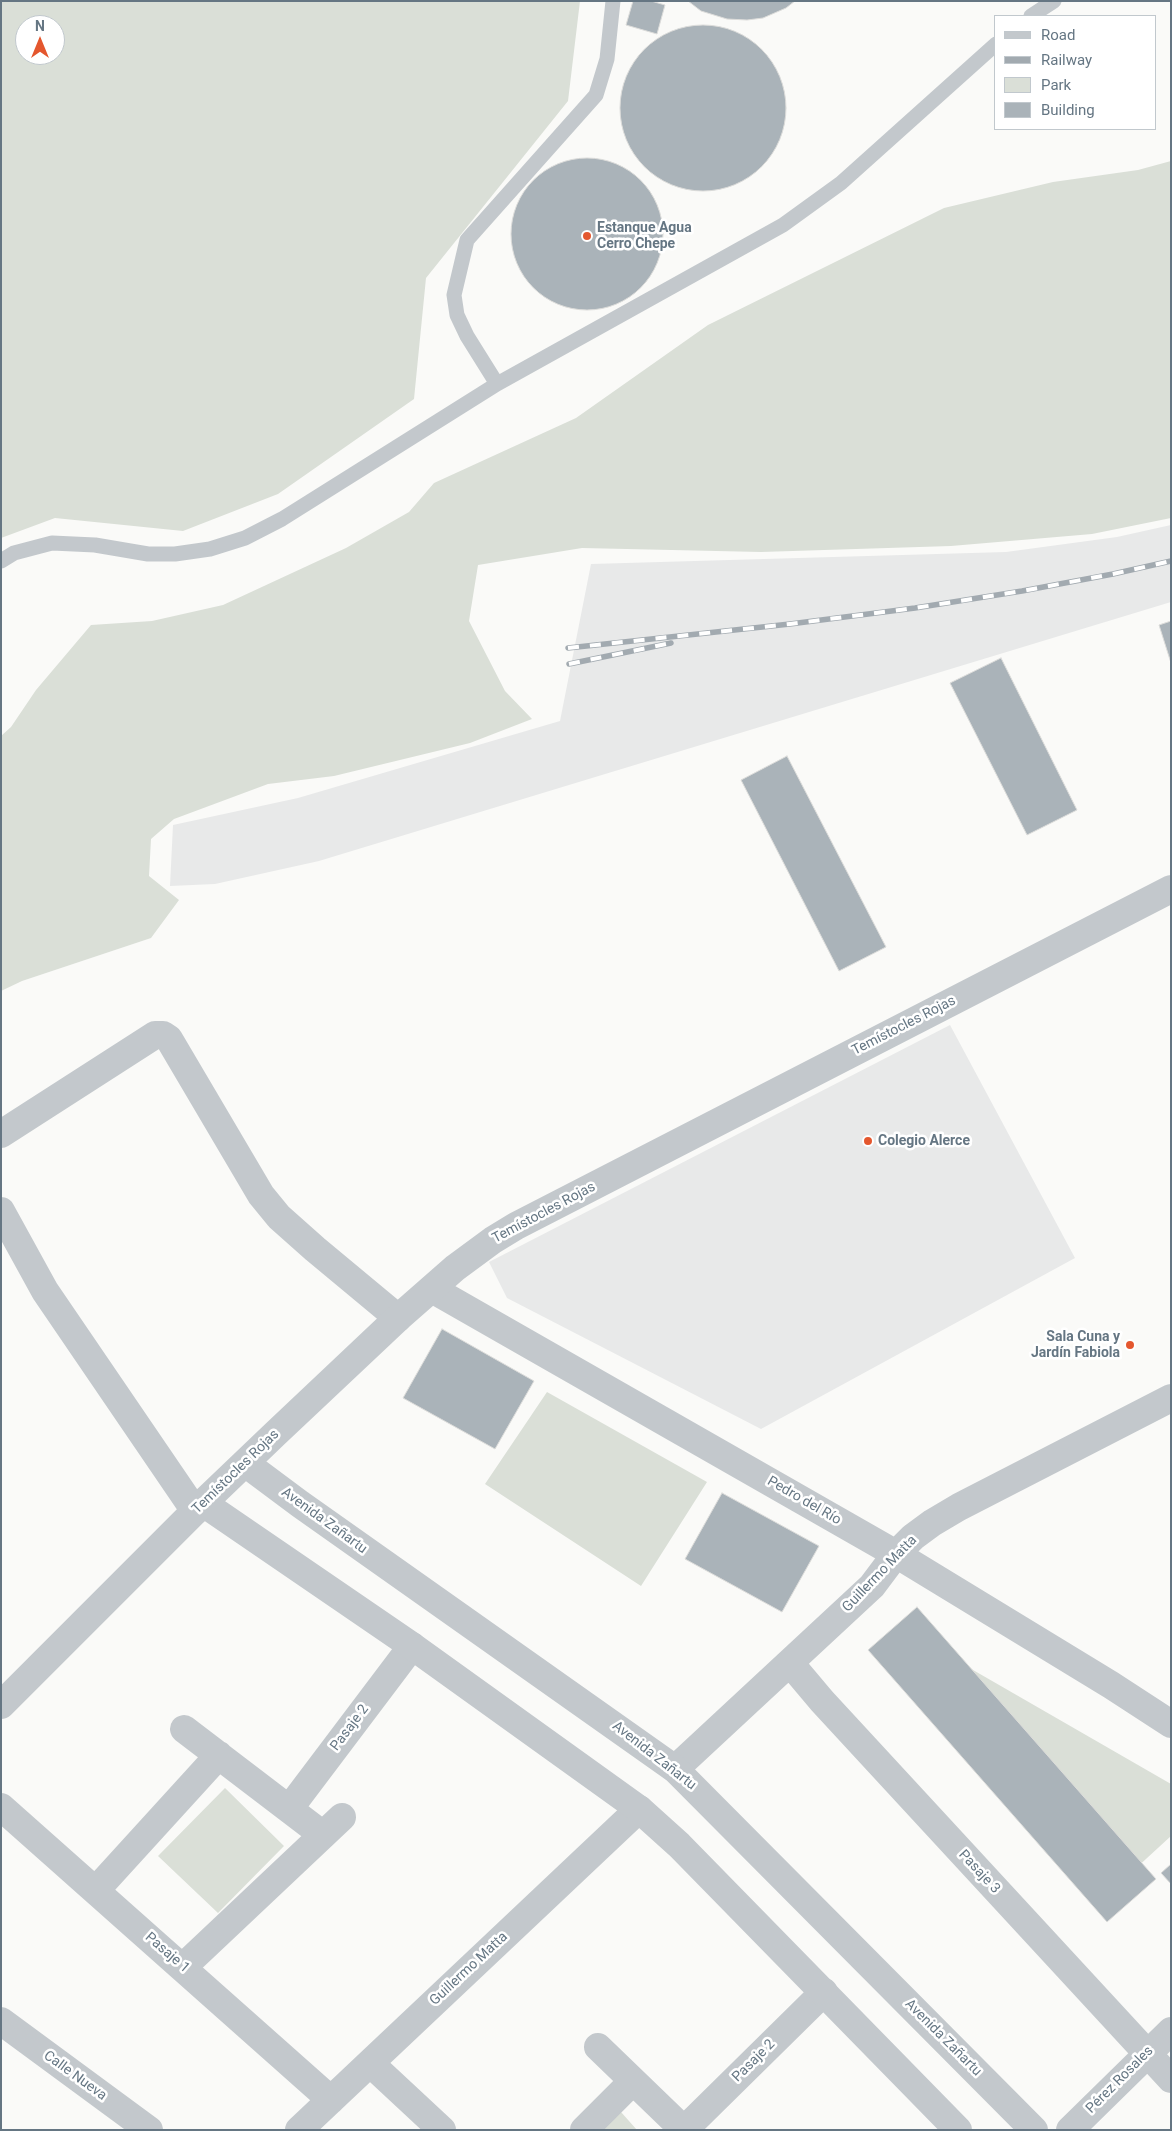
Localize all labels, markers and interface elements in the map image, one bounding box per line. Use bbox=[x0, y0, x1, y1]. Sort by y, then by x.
north arrow bbox=[15, 15, 65, 65]
legend bbox=[994, 15, 1157, 130]
text: N bbox=[35, 18, 45, 34]
text: Road bbox=[1041, 26, 1075, 44]
text: Railway bbox=[1041, 51, 1092, 69]
text: Park bbox=[1041, 76, 1071, 94]
text: Building bbox=[1041, 101, 1095, 119]
place label: Estanque Agua Cerro Chepe bbox=[597, 220, 692, 252]
marker: Estanque Agua Cerro Chepe bbox=[581, 230, 593, 242]
street label: Temístocles Rojas bbox=[849, 993, 959, 1059]
place label: Colegio Alerce bbox=[878, 1133, 970, 1149]
marker: Colegio Alerce bbox=[862, 1135, 874, 1147]
street label: Temístocles Rojas bbox=[490, 1179, 598, 1247]
place label: Sala Cuna y Jardín Fabiola bbox=[1031, 1329, 1120, 1361]
marker: Sala Cuna y Jardín Fabiola bbox=[1124, 1339, 1136, 1351]
street label: Temístocles Rojas bbox=[189, 1426, 283, 1518]
street label: Pedro del Río bbox=[764, 1473, 844, 1529]
street label: Avenida Zañartu bbox=[278, 1484, 370, 1558]
street label: Guillermo Matta bbox=[839, 1532, 921, 1616]
street label: Pasaje 2 bbox=[327, 1702, 373, 1754]
street label: Avenida Zañartu bbox=[609, 1718, 699, 1794]
street label: Pasaje 3 bbox=[955, 1847, 1003, 1897]
street label: Pasaje 1 bbox=[141, 1929, 193, 1977]
street label: Guillermo Matta bbox=[427, 1929, 511, 2009]
street label: Avenida Zañartu bbox=[901, 1996, 985, 2080]
street label: Pasaje 2 bbox=[729, 2036, 779, 2086]
street label: Pérez Rosales bbox=[1083, 2043, 1157, 2117]
street label: Calle Nueva bbox=[40, 2048, 110, 2104]

